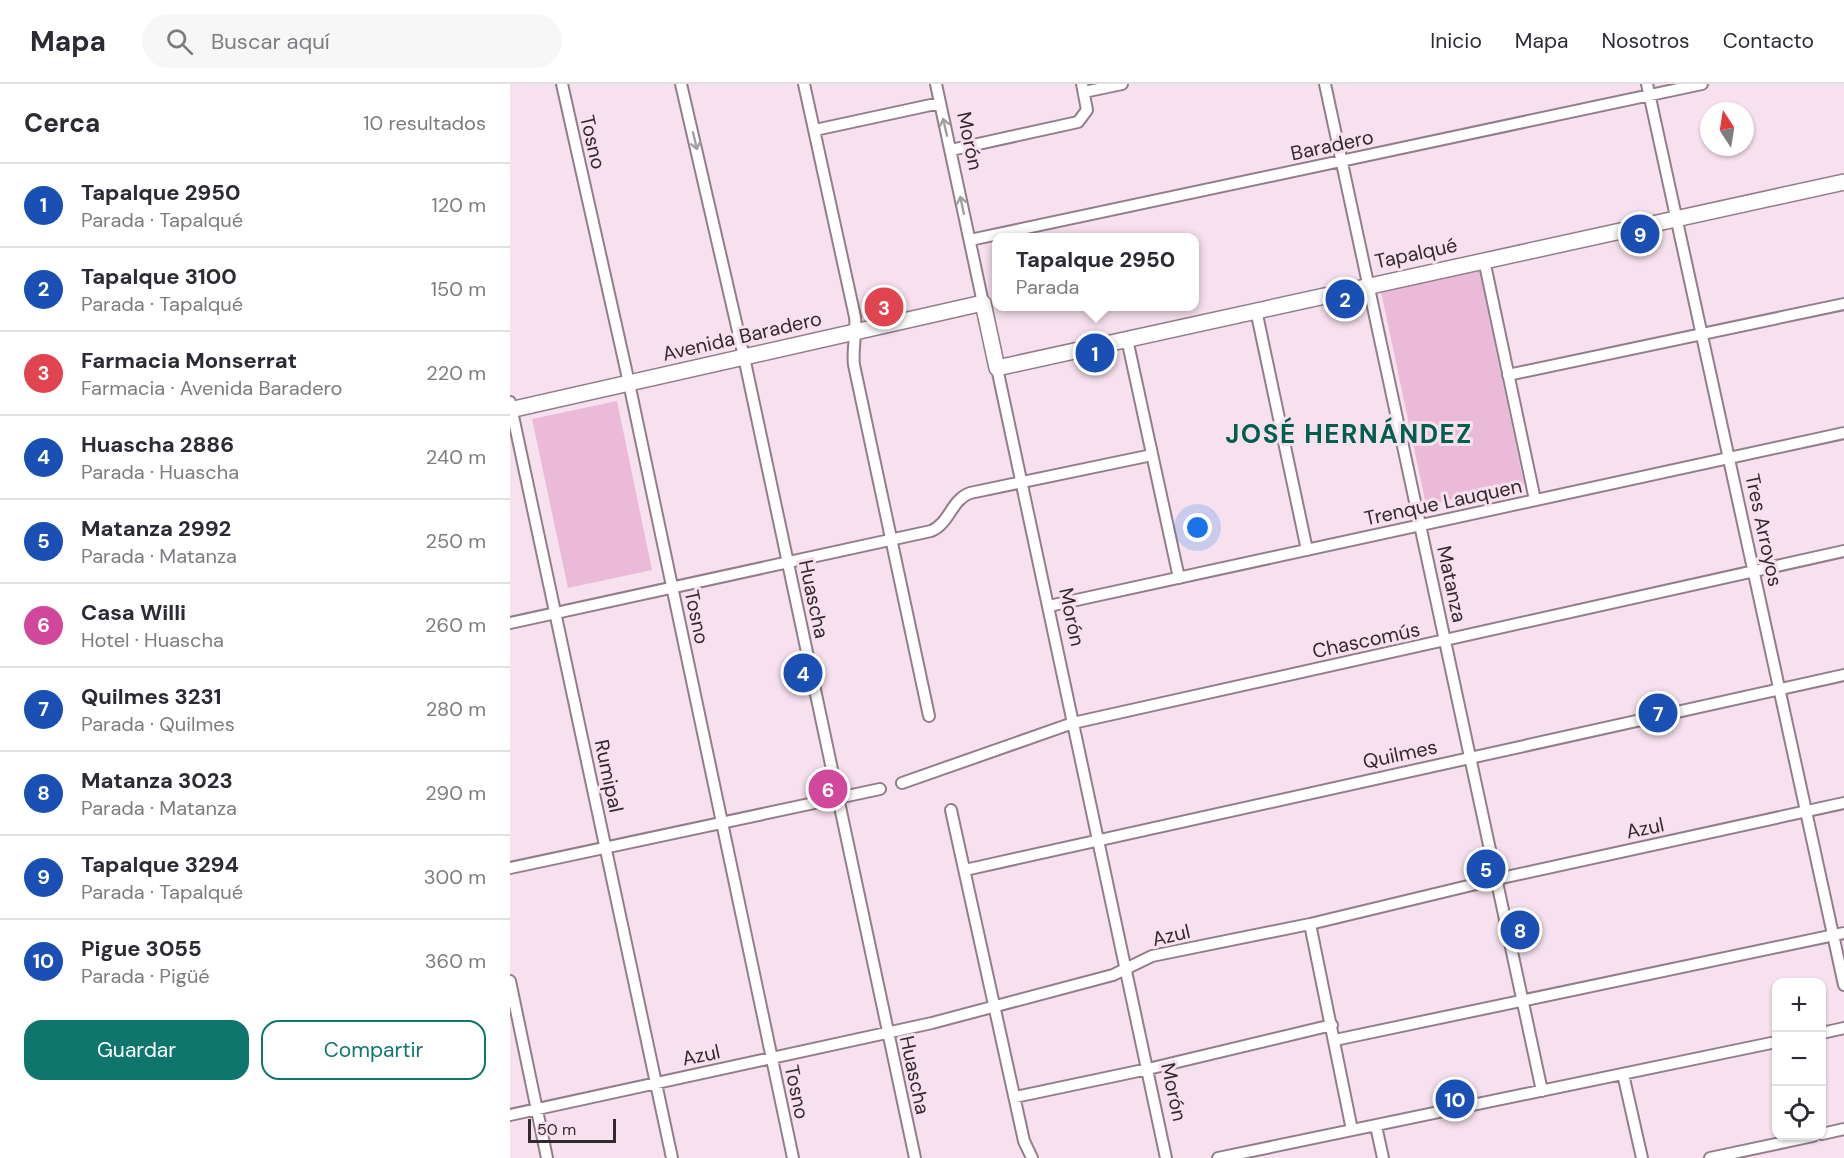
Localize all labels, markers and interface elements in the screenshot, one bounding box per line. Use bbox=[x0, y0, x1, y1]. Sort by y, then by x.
search box bbox=[142, 14, 562, 68]
text: Mapa bbox=[30, 23, 106, 60]
icon: search bbox=[163, 25, 196, 58]
text: Buscar aquí bbox=[211, 27, 330, 56]
text: Inicio bbox=[1430, 27, 1482, 55]
text: Mapa bbox=[1515, 27, 1569, 55]
text: Nosotros bbox=[1602, 27, 1690, 55]
text: Contacto bbox=[1723, 27, 1814, 55]
north arrow bbox=[1700, 102, 1754, 156]
text: Cerca bbox=[24, 106, 100, 140]
street label: Morón bbox=[951, 109, 989, 173]
text: 10 resultados bbox=[363, 110, 486, 136]
street label: Tosno bbox=[574, 112, 612, 172]
one-way arrow bbox=[939, 117, 951, 136]
street label: Baradero bbox=[1288, 124, 1376, 166]
one-way arrow bbox=[689, 131, 701, 150]
text: Tapalque 2950 bbox=[81, 178, 240, 207]
text: 1 bbox=[40, 192, 47, 218]
text: 120 m bbox=[432, 192, 486, 218]
one-way arrow bbox=[956, 195, 967, 215]
text: Parada · Tapalqué bbox=[81, 207, 243, 233]
pin: 9 bbox=[1620, 212, 1660, 256]
street label: Tapalqué bbox=[1372, 232, 1460, 274]
popup bbox=[992, 233, 1199, 311]
text: Tapalque 2950 bbox=[1016, 245, 1175, 274]
text: Tapalque 3100 bbox=[81, 262, 237, 291]
text: Parada bbox=[1016, 274, 1080, 300]
text: 2 bbox=[38, 276, 49, 302]
text: 150 m bbox=[431, 276, 486, 302]
pin: 2 bbox=[1326, 276, 1364, 322]
pin: 3 bbox=[864, 284, 904, 330]
text: Parada · Tapalqué bbox=[81, 291, 243, 317]
street label: Avenida Baradero bbox=[660, 305, 824, 367]
pin: 1 bbox=[1076, 330, 1114, 376]
text: Farmacia Monserrat bbox=[81, 346, 297, 375]
text: 3 bbox=[37, 360, 50, 386]
text: 220 m bbox=[426, 360, 486, 386]
text: Farmacia · Avenida Baradero bbox=[81, 375, 342, 401]
district label: JOSÉ HERNÁNDEZ bbox=[1225, 417, 1473, 451]
text: Huascha 2886 bbox=[81, 430, 234, 459]
text: 4 bbox=[37, 444, 50, 470]
text: 240 m bbox=[426, 444, 486, 470]
text: Parada · Huascha bbox=[81, 459, 239, 485]
street label: Tres Arroyos bbox=[1739, 471, 1789, 589]
street label: Trenque Lauquen bbox=[1362, 473, 1524, 531]
your location bbox=[1183, 513, 1212, 542]
text: Matanza 2992 bbox=[81, 514, 231, 543]
text: 5 bbox=[37, 528, 50, 554]
text: 250 m bbox=[425, 528, 486, 554]
text: Parada · Matanza bbox=[81, 543, 237, 569]
street label: Matanza bbox=[1431, 543, 1473, 625]
street label: Huascha bbox=[793, 557, 835, 641]
street label: Morón bbox=[1053, 585, 1091, 649]
street label: Tosno bbox=[679, 588, 715, 646]
text: Casa Willi bbox=[81, 598, 186, 627]
text: 6 bbox=[37, 612, 50, 638]
text: 260 m bbox=[425, 612, 486, 638]
street label: Chascomús bbox=[1310, 616, 1422, 664]
text: Hotel · Huascha bbox=[81, 627, 224, 653]
pin: 4 bbox=[784, 650, 822, 696]
text: Quilmes 3231 bbox=[81, 682, 222, 711]
pin: 7 bbox=[1638, 690, 1678, 736]
text: 7 bbox=[38, 696, 49, 722]
text: 280 m bbox=[426, 696, 486, 722]
text: Parada · Quilmes bbox=[81, 711, 235, 737]
street label: Quilmes bbox=[1360, 733, 1440, 775]
street label: Rumipal bbox=[589, 737, 629, 815]
text: Matanza 3023 bbox=[81, 766, 233, 795]
pin: 6 bbox=[808, 766, 848, 812]
text: 8 bbox=[37, 780, 50, 806]
text: 290 m bbox=[425, 780, 486, 806]
text: Parada · Matanza bbox=[81, 795, 237, 821]
street label: Azul bbox=[1624, 811, 1666, 845]
pin: 5 bbox=[1466, 846, 1506, 892]
text: Tapalque 3294 bbox=[81, 850, 239, 879]
text: 9 bbox=[37, 864, 50, 890]
text: 300 m bbox=[424, 864, 486, 890]
text: Parada · Tapalqué bbox=[81, 879, 243, 905]
pin: 8 bbox=[1500, 908, 1540, 952]
street label: Azul bbox=[1149, 918, 1193, 952]
text: Pigue 3055 bbox=[81, 934, 202, 963]
text: 10 bbox=[33, 948, 54, 974]
text: 360 m bbox=[425, 948, 486, 974]
text: Parada · Pigüé bbox=[81, 963, 210, 989]
map controls bbox=[1772, 978, 1826, 1140]
button: + bbox=[1772, 978, 1826, 1032]
button: Guardar bbox=[24, 1020, 249, 1080]
button: Compartir bbox=[261, 1020, 486, 1080]
button: − bbox=[1772, 1032, 1826, 1086]
street label: Huascha bbox=[894, 1033, 936, 1117]
street label: Azul bbox=[680, 1038, 722, 1072]
street label: Morón bbox=[1155, 1060, 1193, 1124]
street label: Tosno bbox=[779, 1063, 815, 1121]
pin: 10 bbox=[1436, 1076, 1474, 1122]
button: locate bbox=[1772, 1086, 1826, 1140]
scale bar bbox=[528, 1116, 616, 1144]
text: 50 m bbox=[537, 1119, 576, 1140]

